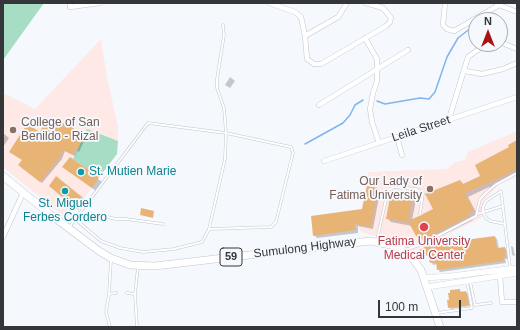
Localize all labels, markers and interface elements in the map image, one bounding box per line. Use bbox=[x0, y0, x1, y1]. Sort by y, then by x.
north arrow bbox=[468, 12, 508, 52]
text: N bbox=[484, 15, 492, 27]
street label: Leila Street bbox=[390, 113, 452, 145]
place label: College of San Benildo - Rizal bbox=[21, 116, 100, 144]
marker: College of San Benildo - Rizal bbox=[8, 125, 18, 135]
place label: St. Mutien Marie bbox=[89, 165, 176, 179]
marker: St. Mutien Marie bbox=[76, 167, 86, 177]
place label: Our Lady of Fatima University bbox=[329, 175, 422, 203]
marker: Our Lady of Fatima University bbox=[425, 184, 435, 194]
marker: St. Miguel Ferbes Cordero bbox=[60, 186, 70, 196]
place label: St. Miguel Ferbes Cordero bbox=[23, 197, 107, 225]
marker: Fatima University Medical Center bbox=[418, 221, 430, 233]
street label: Sumulong Highway bbox=[253, 235, 357, 261]
place label: Fatima University Medical Center bbox=[378, 235, 470, 263]
road number: 59 bbox=[220, 248, 242, 266]
scale bar bbox=[380, 292, 463, 318]
text: 100 m bbox=[385, 300, 418, 314]

